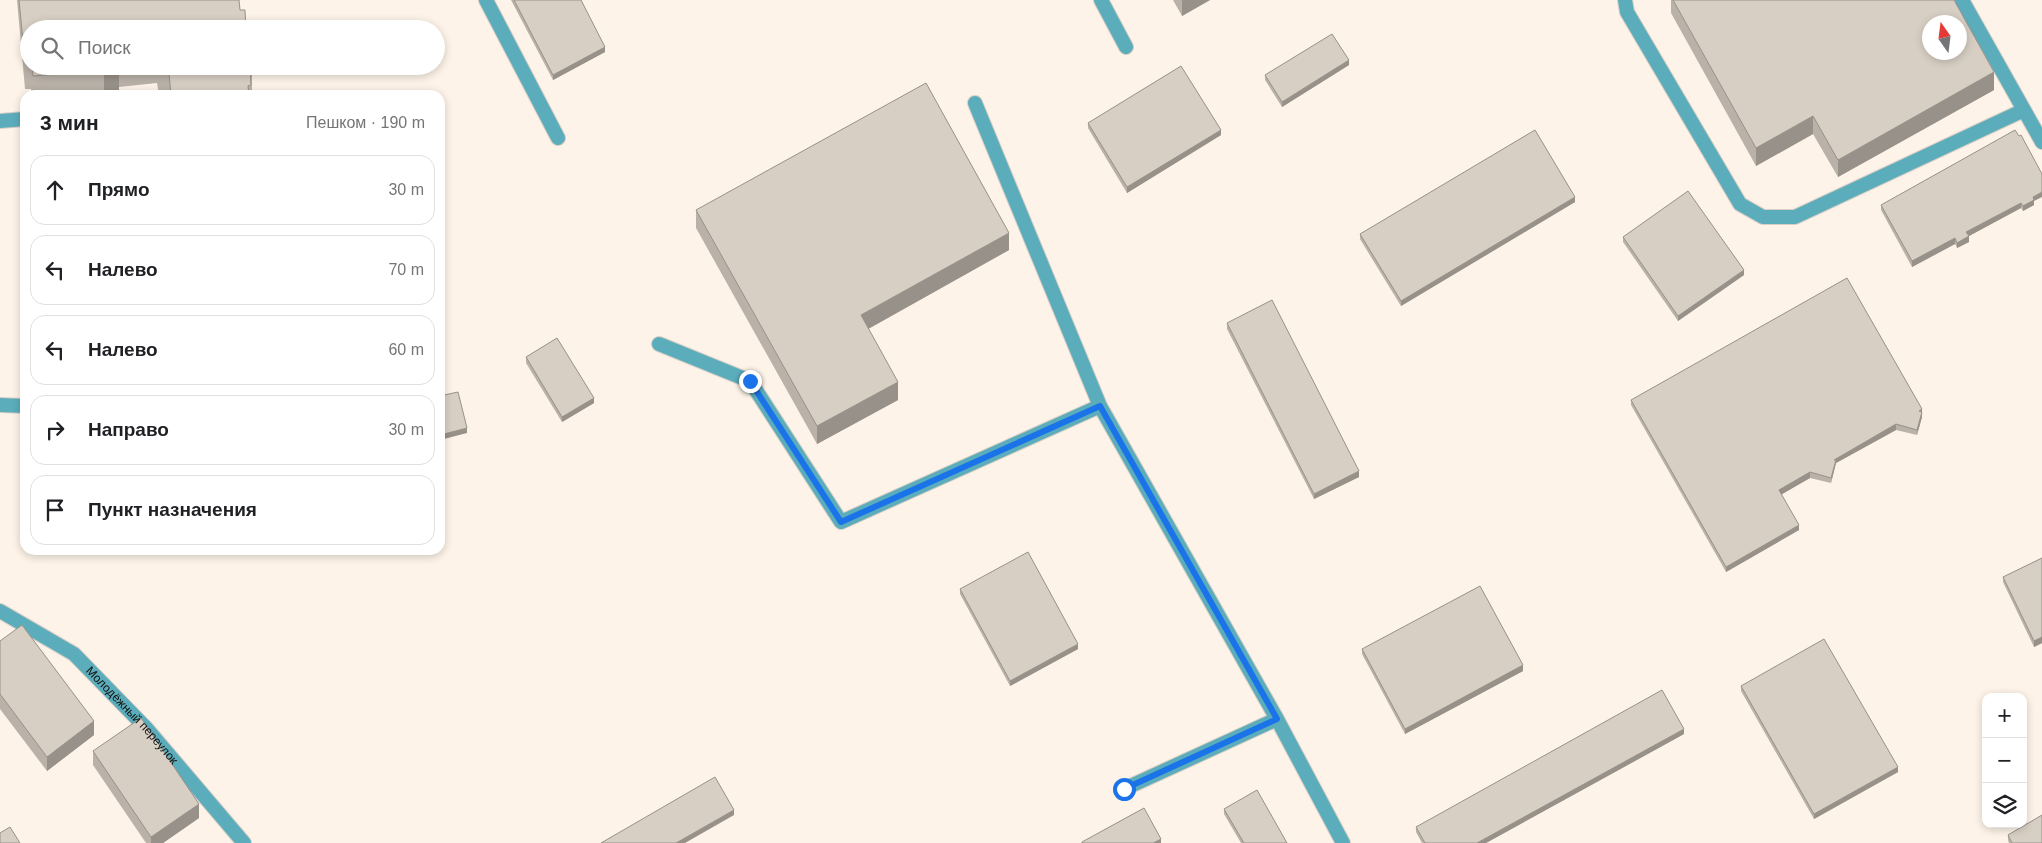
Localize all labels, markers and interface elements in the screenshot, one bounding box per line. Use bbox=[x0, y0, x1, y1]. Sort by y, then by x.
north arrow bbox=[1922, 15, 1967, 60]
search box bbox=[20, 20, 445, 75]
icon: search bbox=[38, 34, 66, 62]
text: Поиск bbox=[78, 37, 131, 58]
text: 3 мин bbox=[40, 111, 99, 134]
text: Пешком · 190 m bbox=[306, 114, 425, 131]
icon: ahead bbox=[41, 176, 69, 204]
text: Прямо bbox=[88, 179, 150, 200]
text: 30 m bbox=[388, 181, 424, 198]
icon: left bbox=[41, 256, 69, 284]
text: Налево bbox=[88, 259, 158, 280]
text: 70 m bbox=[388, 261, 424, 278]
icon: left bbox=[41, 336, 69, 364]
text: Налево bbox=[88, 339, 158, 360]
text: 60 m bbox=[388, 341, 424, 358]
route end bbox=[739, 370, 762, 393]
icon: right bbox=[41, 416, 69, 444]
text: Направо bbox=[88, 419, 169, 440]
text: 30 m bbox=[388, 421, 424, 438]
icon: arrive bbox=[41, 496, 69, 524]
text: Пункт назначения bbox=[88, 499, 257, 520]
street label: Молодёжный переулок bbox=[83, 664, 181, 768]
map controls bbox=[1982, 693, 2027, 828]
button: + bbox=[1982, 693, 2027, 738]
button: − bbox=[1982, 738, 2027, 783]
route start bbox=[1113, 778, 1136, 801]
button: layers bbox=[1982, 783, 2027, 828]

